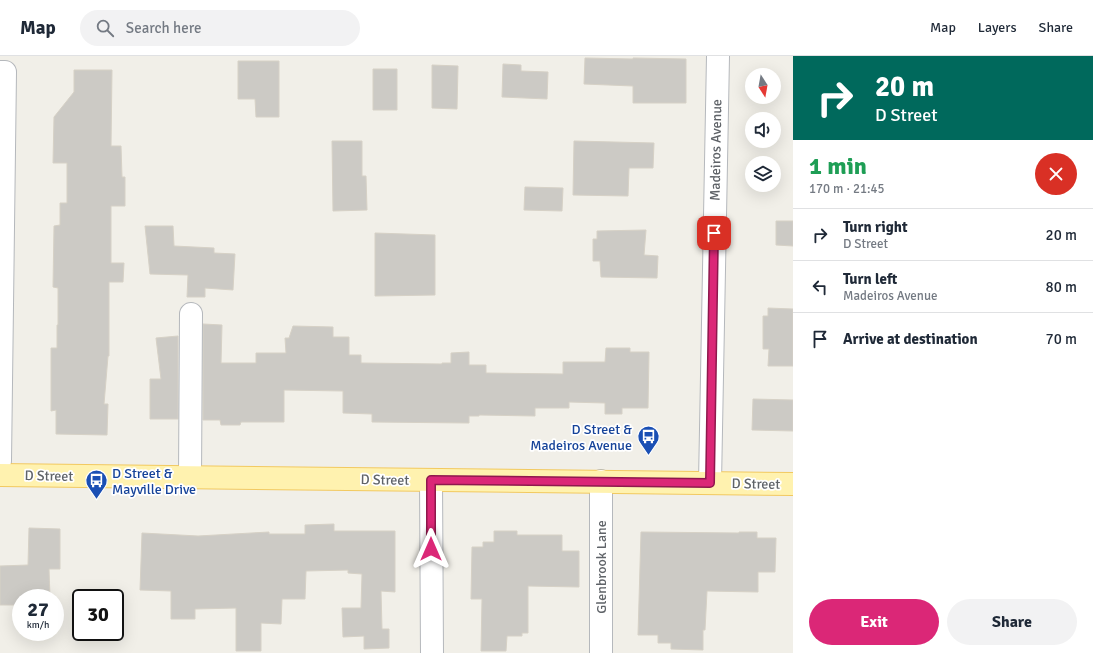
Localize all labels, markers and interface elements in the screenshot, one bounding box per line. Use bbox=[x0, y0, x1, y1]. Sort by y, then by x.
search box bbox=[80, 10, 360, 46]
text: Map bbox=[20, 16, 56, 40]
icon: search bbox=[94, 17, 116, 39]
text: Search here bbox=[126, 19, 201, 37]
text: Map bbox=[930, 19, 956, 36]
text: Layers bbox=[978, 19, 1017, 36]
text: Share bbox=[1039, 19, 1073, 36]
north arrow bbox=[745, 68, 781, 104]
map controls bbox=[745, 68, 781, 192]
text: 20 m bbox=[875, 70, 934, 104]
icon: right bbox=[809, 72, 861, 124]
street label: Madeiros Avenue bbox=[707, 99, 725, 201]
text: D Street bbox=[875, 104, 938, 126]
button: sound bbox=[745, 112, 781, 148]
text: 1 min bbox=[809, 151, 867, 181]
button: close bbox=[1035, 153, 1077, 195]
button: layers bbox=[745, 156, 781, 192]
text: 170 m · 21:45 bbox=[809, 181, 885, 197]
pin bbox=[697, 216, 731, 250]
text: Turn right bbox=[843, 218, 908, 236]
icon: arrive bbox=[703, 222, 725, 244]
icon: right bbox=[809, 224, 831, 246]
text: 20 m bbox=[1046, 226, 1077, 244]
text: D Street bbox=[843, 236, 888, 252]
text: Turn left bbox=[843, 270, 897, 288]
icon: left bbox=[809, 276, 831, 298]
text: 80 m bbox=[1046, 278, 1077, 296]
text: Madeiros Avenue bbox=[843, 288, 937, 304]
icon: arrive bbox=[809, 328, 831, 350]
text: Arrive at destination bbox=[843, 330, 978, 348]
text: 70 m bbox=[1046, 330, 1077, 348]
place label: D Street & Madeiros Avenue bbox=[530, 421, 632, 454]
bus stop icon: D Street & Madeiros Avenue bbox=[635, 424, 661, 457]
place label: D Street & Mayville Drive bbox=[112, 465, 196, 498]
street label: D Street bbox=[25, 467, 74, 485]
bus stop icon: D Street & Mayville Drive bbox=[84, 468, 110, 501]
street label: D Street bbox=[361, 471, 410, 489]
street label: D Street bbox=[732, 475, 781, 493]
street label: Glenbrook Lane bbox=[593, 520, 610, 614]
position arrow bbox=[410, 528, 452, 570]
speed limit sign: 30 bbox=[72, 589, 124, 641]
text: 27 bbox=[27, 597, 49, 622]
button: Exit bbox=[809, 599, 939, 645]
button: Share bbox=[947, 599, 1077, 645]
text: km/h bbox=[27, 619, 49, 631]

